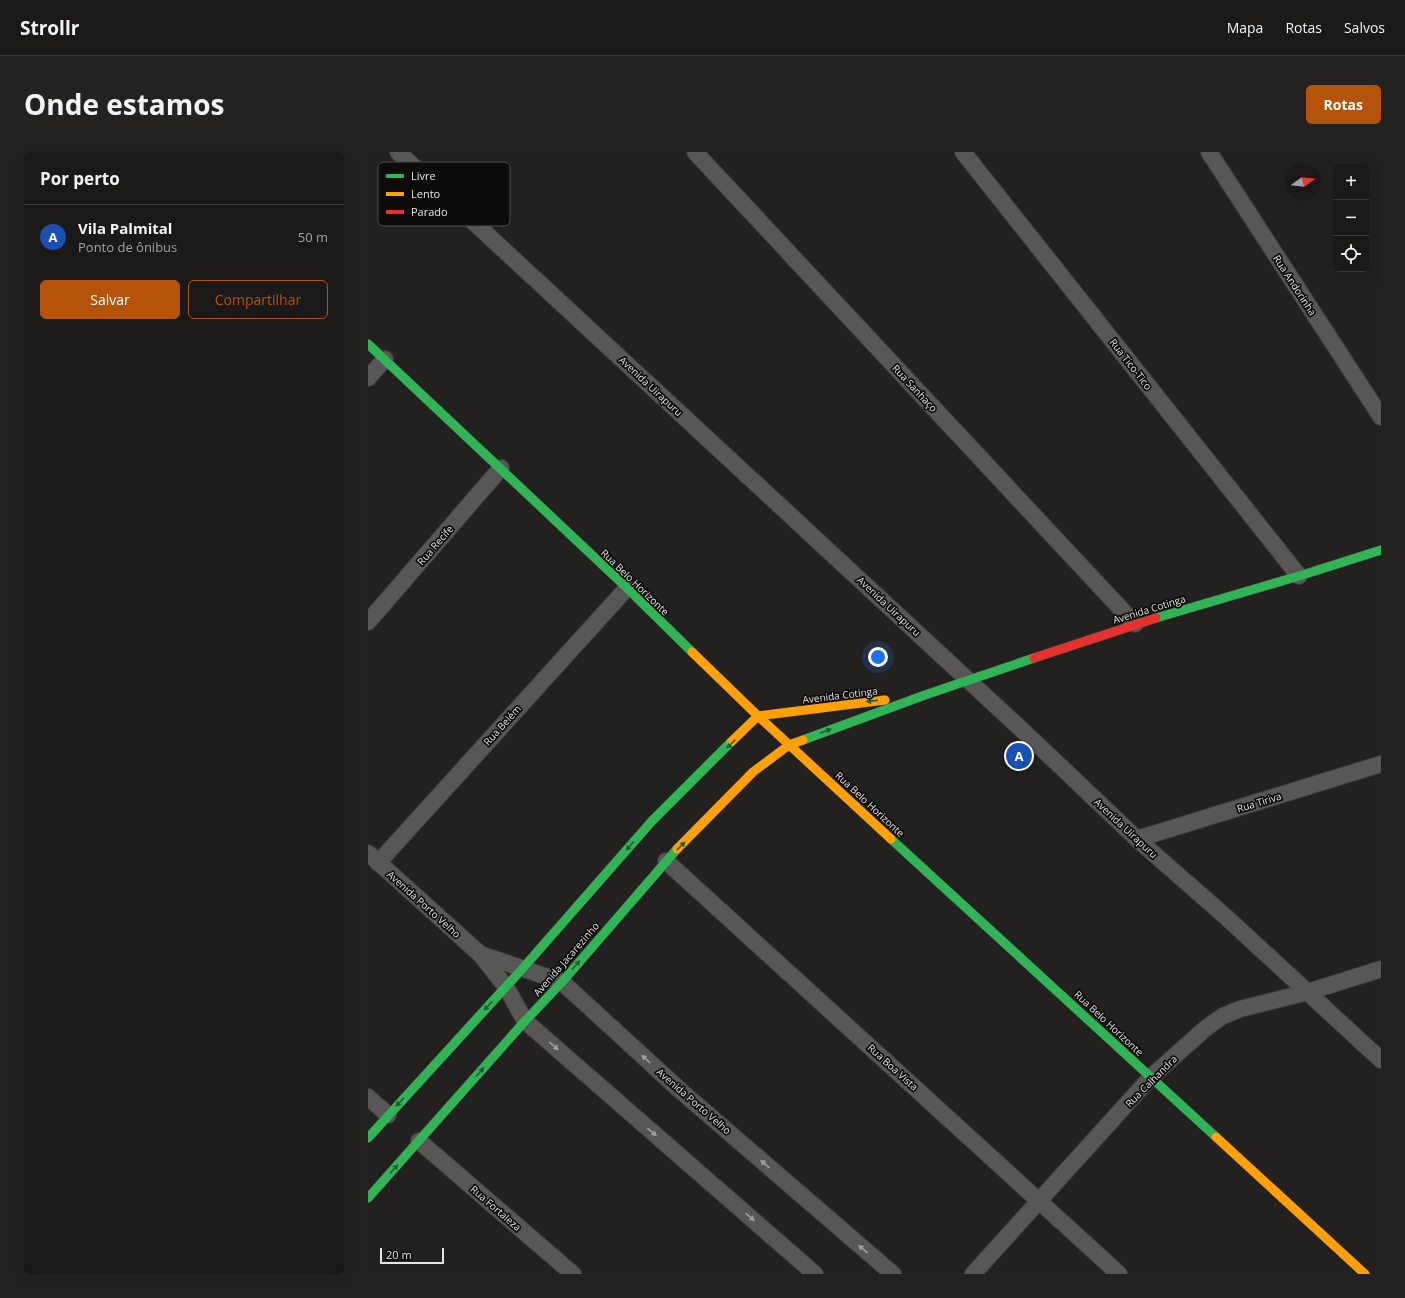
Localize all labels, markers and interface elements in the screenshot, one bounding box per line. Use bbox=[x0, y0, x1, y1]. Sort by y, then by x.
text: Strollr bbox=[20, 15, 79, 41]
text: Mapa bbox=[1227, 18, 1263, 37]
text: Rotas bbox=[1285, 18, 1322, 37]
text: Salvos bbox=[1344, 18, 1385, 37]
text: Onde estamos bbox=[24, 85, 225, 123]
button: Rotas bbox=[1306, 85, 1381, 124]
legend bbox=[378, 162, 510, 226]
north arrow bbox=[1285, 164, 1321, 200]
map controls bbox=[1333, 164, 1369, 272]
button: + bbox=[1333, 164, 1369, 200]
text: Por perto bbox=[40, 167, 120, 190]
text: Livre bbox=[411, 168, 436, 183]
text: Lento bbox=[411, 186, 441, 201]
button: − bbox=[1333, 200, 1369, 236]
text: Parado bbox=[411, 204, 448, 219]
text: Vila Palmital bbox=[78, 218, 172, 238]
text: A bbox=[49, 228, 57, 246]
text: 50 m bbox=[298, 228, 328, 246]
button: locate bbox=[1333, 236, 1369, 272]
text: Ponto de ônibus bbox=[78, 238, 177, 256]
street label: Rua Andorinha bbox=[1270, 252, 1320, 318]
button: Salvar bbox=[40, 280, 180, 319]
button: Compartilhar bbox=[188, 280, 328, 319]
street label: Rua Tico-Tico bbox=[1107, 336, 1155, 392]
street label: Avenida Uirapuru bbox=[616, 353, 686, 419]
street label: Rua Sanhaço bbox=[889, 361, 941, 415]
street label: Rua Recife bbox=[414, 522, 456, 568]
street label: Rua Belo Horizonte bbox=[598, 546, 672, 618]
street label: Avenida Uirapuru bbox=[854, 573, 924, 639]
street label: Avenida Cotinga bbox=[1111, 591, 1187, 627]
your location bbox=[868, 647, 888, 667]
street label: Avenida Cotinga bbox=[802, 683, 878, 707]
one-way arrow bbox=[866, 698, 878, 705]
street label: Rua Belém bbox=[480, 702, 524, 748]
one-way arrow bbox=[820, 728, 832, 734]
one-way arrow bbox=[726, 739, 736, 749]
pin: A bbox=[1006, 741, 1032, 771]
street label: Rua Belo Horizonte bbox=[832, 768, 908, 840]
street label: Rua Tiriva bbox=[1235, 789, 1283, 815]
street label: Avenida Uirapuru bbox=[1091, 795, 1161, 861]
one-way arrow bbox=[625, 841, 634, 852]
one-way arrow bbox=[676, 841, 685, 851]
street label: Avenida Porto Velho bbox=[384, 867, 464, 941]
street label: Avenida Jacarezinho bbox=[530, 919, 602, 999]
one-way arrow bbox=[572, 959, 581, 970]
street label: Rua Belo Horizonte bbox=[1071, 987, 1147, 1059]
one-way arrow bbox=[484, 1002, 493, 1011]
street label: Rua Boa Vista bbox=[865, 1041, 921, 1093]
one-way arrow bbox=[549, 1042, 560, 1051]
street label: Rua Calhandra bbox=[1122, 1052, 1180, 1110]
one-way arrow bbox=[641, 1055, 651, 1064]
street label: Avenida Porto Velho bbox=[654, 1065, 734, 1137]
one-way arrow bbox=[476, 1066, 485, 1077]
one-way arrow bbox=[395, 1097, 404, 1107]
one-way arrow bbox=[648, 1127, 657, 1136]
one-way arrow bbox=[760, 1159, 770, 1168]
one-way arrow bbox=[389, 1164, 399, 1174]
street label: Rua Fortaleza bbox=[468, 1182, 524, 1234]
one-way arrow bbox=[745, 1213, 756, 1222]
one-way arrow bbox=[858, 1244, 869, 1253]
scale bar bbox=[380, 1246, 444, 1265]
text: 20 m bbox=[386, 1247, 412, 1262]

